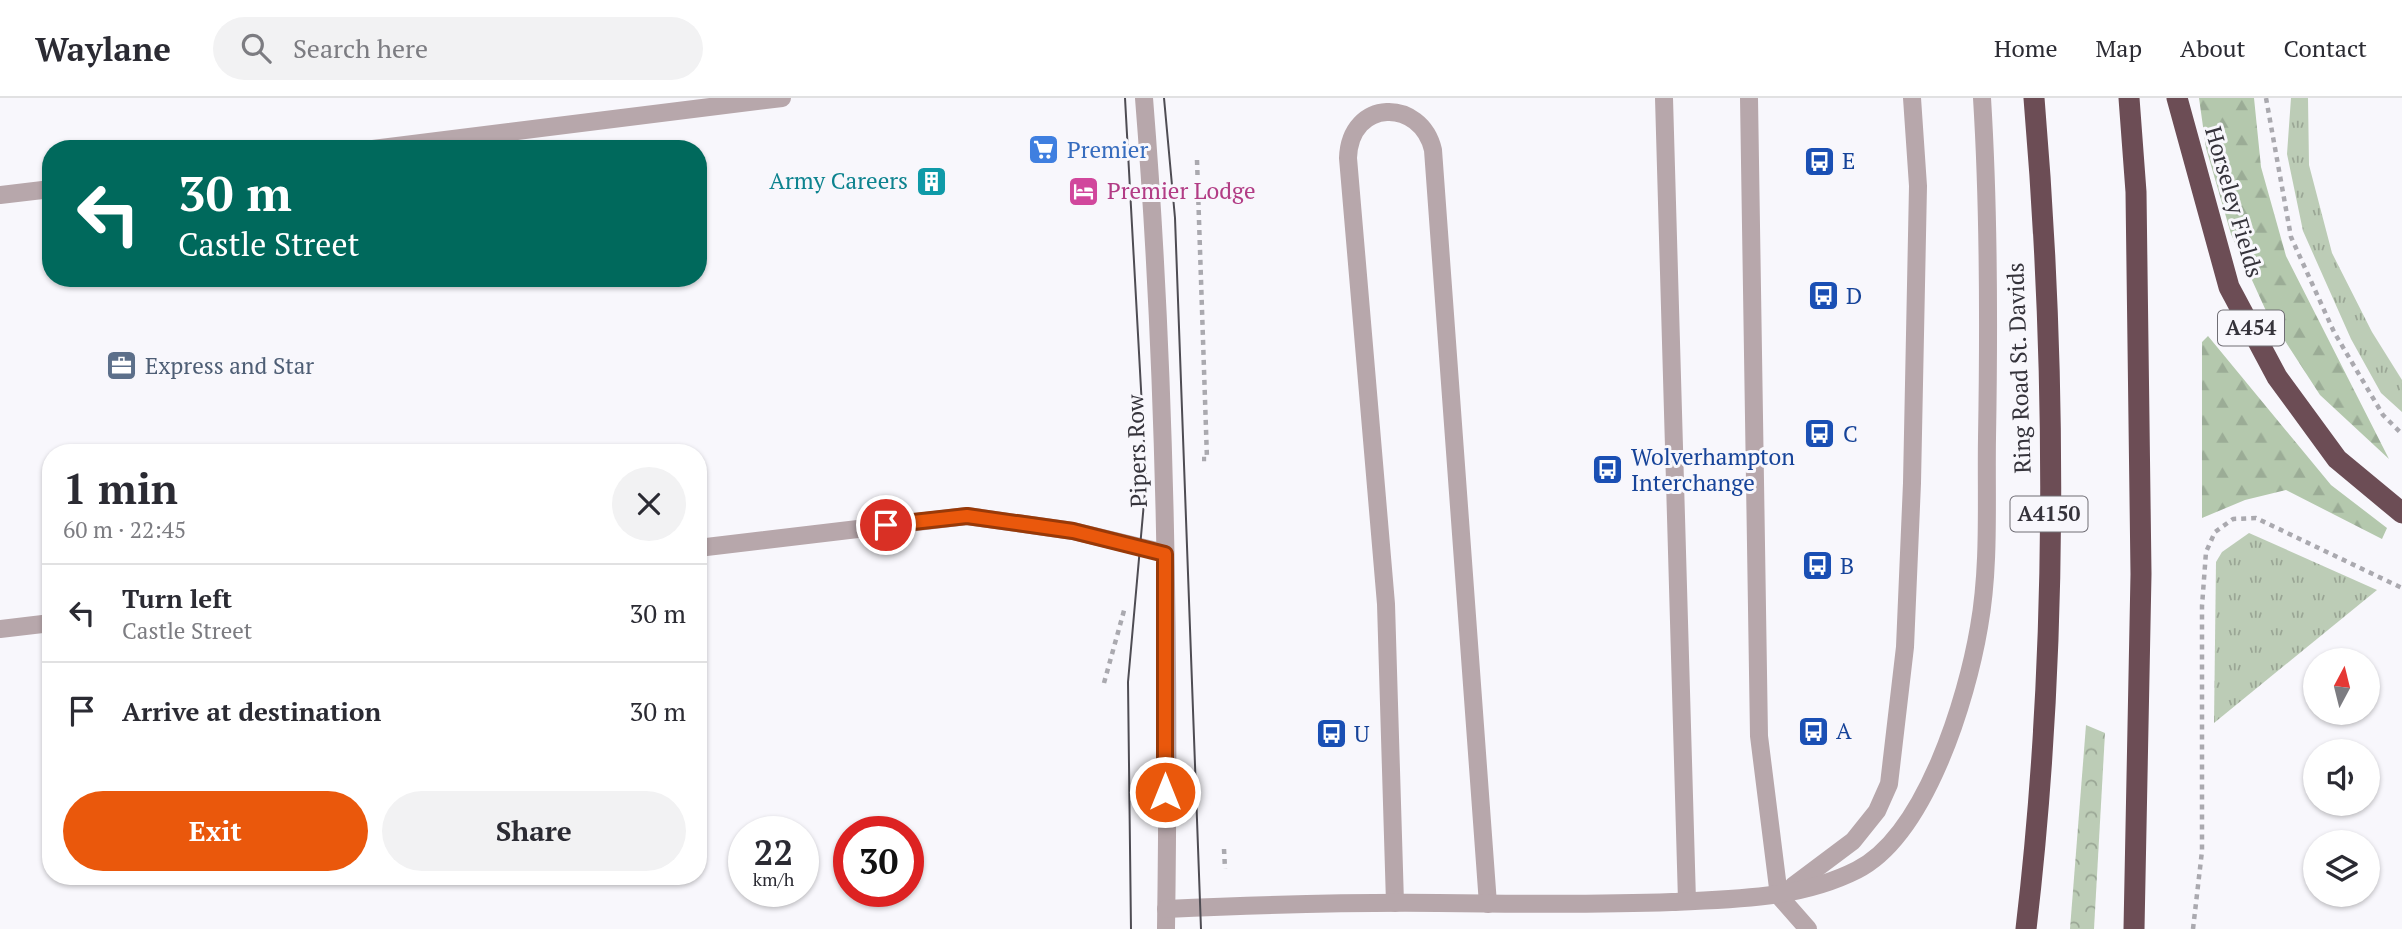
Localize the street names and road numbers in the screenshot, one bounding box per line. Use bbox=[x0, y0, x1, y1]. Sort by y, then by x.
street label: Horseley Fields bbox=[2198, 123, 2271, 281]
street label: Ring Road St. Davids bbox=[1999, 262, 2038, 474]
road number: A454 bbox=[2218, 310, 2284, 345]
street label: Pipers Row bbox=[1119, 394, 1154, 508]
road number: A4150 bbox=[2010, 496, 2088, 532]

